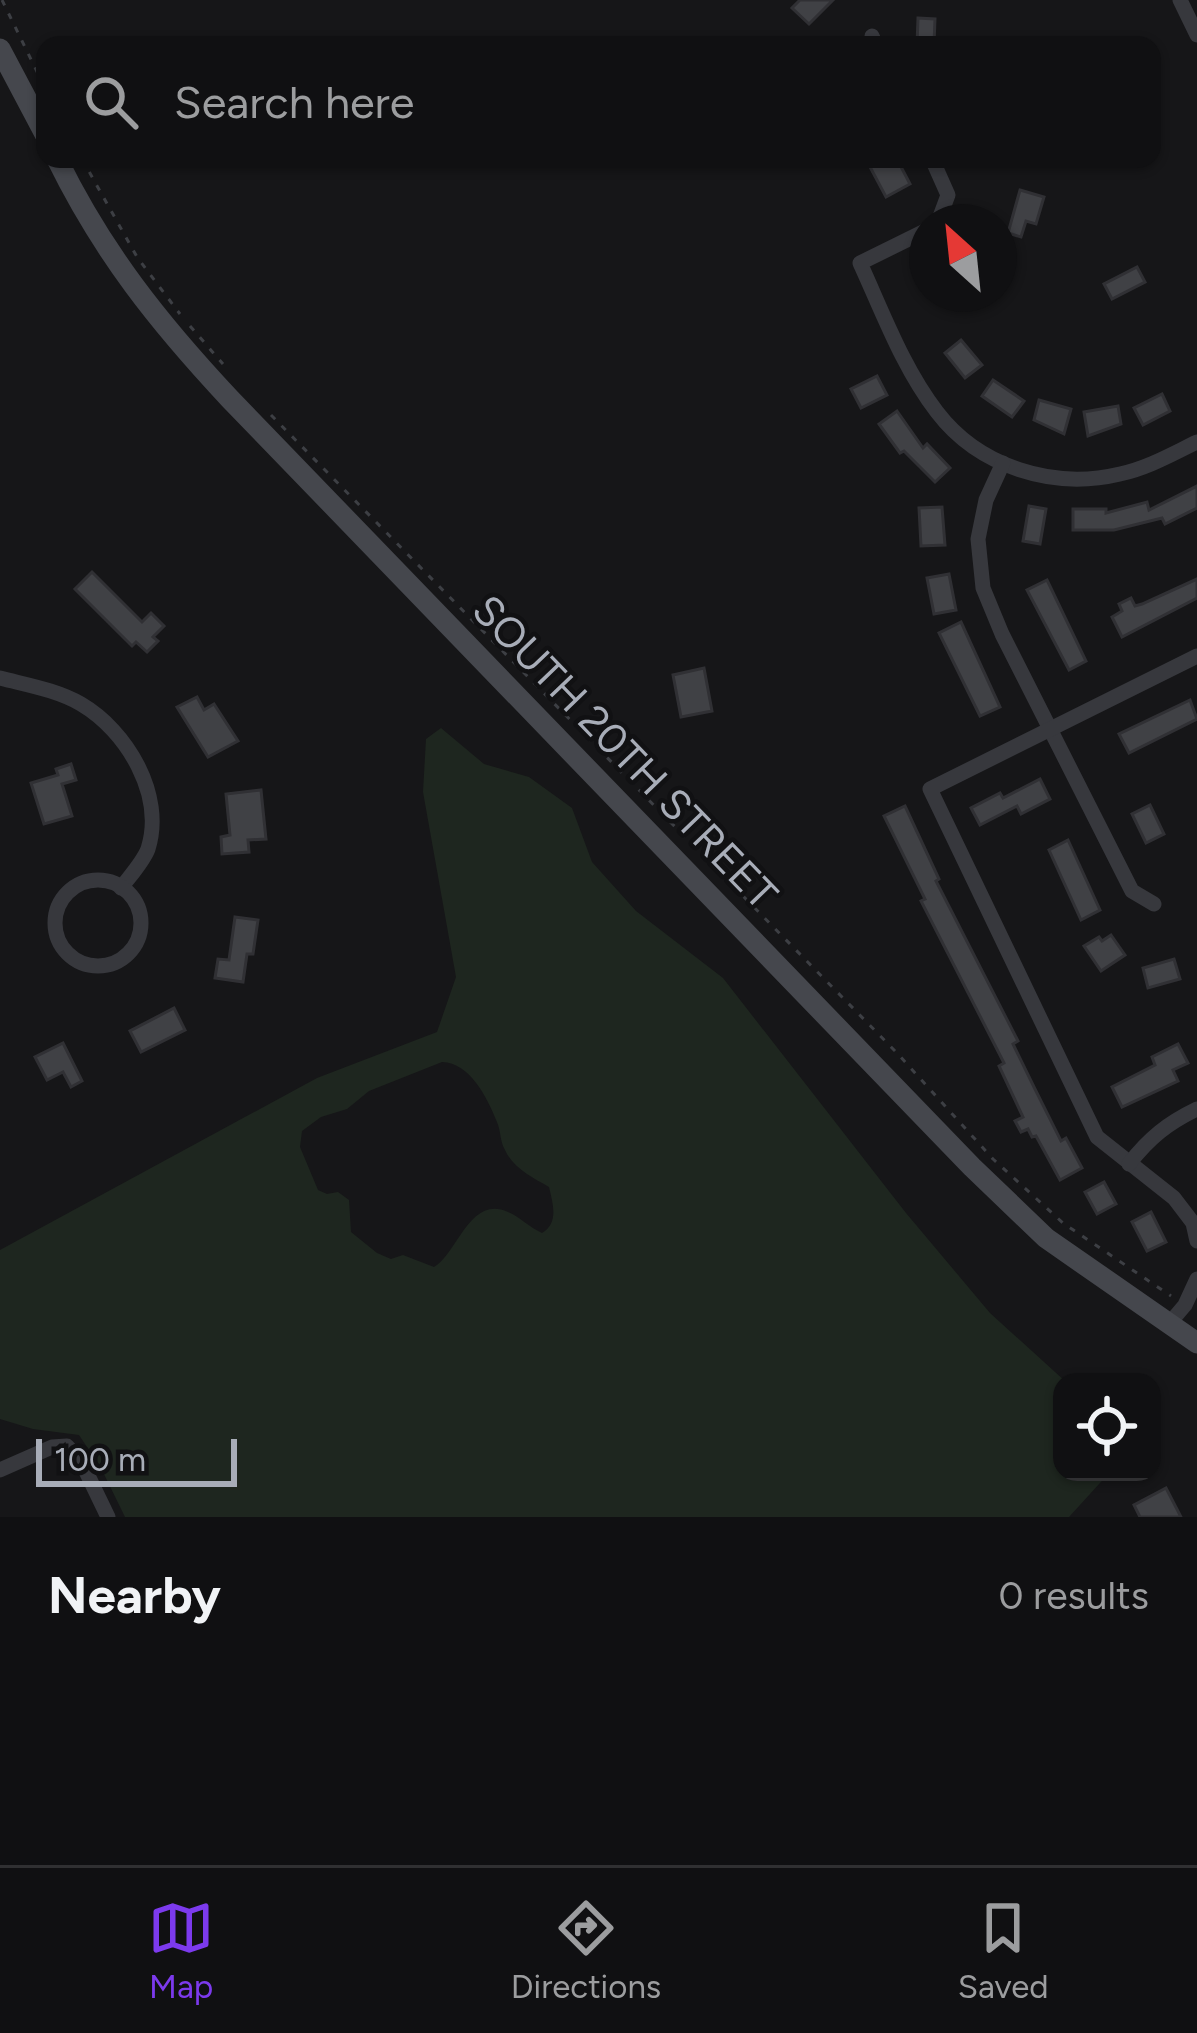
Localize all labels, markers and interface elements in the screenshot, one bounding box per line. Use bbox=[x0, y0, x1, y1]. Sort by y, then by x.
search box bbox=[36, 36, 1161, 168]
icon: search bbox=[78, 69, 144, 135]
text: Search here bbox=[174, 75, 414, 129]
north arrow bbox=[909, 204, 1017, 312]
street label: SOUTH 20TH STREET bbox=[462, 584, 788, 920]
map controls bbox=[1053, 1373, 1161, 1481]
button: locate bbox=[1053, 1373, 1161, 1481]
scale bar bbox=[36, 1433, 237, 1486]
text: 100 m bbox=[54, 1440, 146, 1479]
text: Nearby bbox=[48, 1565, 221, 1626]
text: 0 results bbox=[998, 1572, 1149, 1619]
tab: Map bbox=[148, 1895, 214, 2006]
tab: Directions bbox=[511, 1895, 661, 2006]
tab: Saved bbox=[958, 1895, 1049, 2006]

